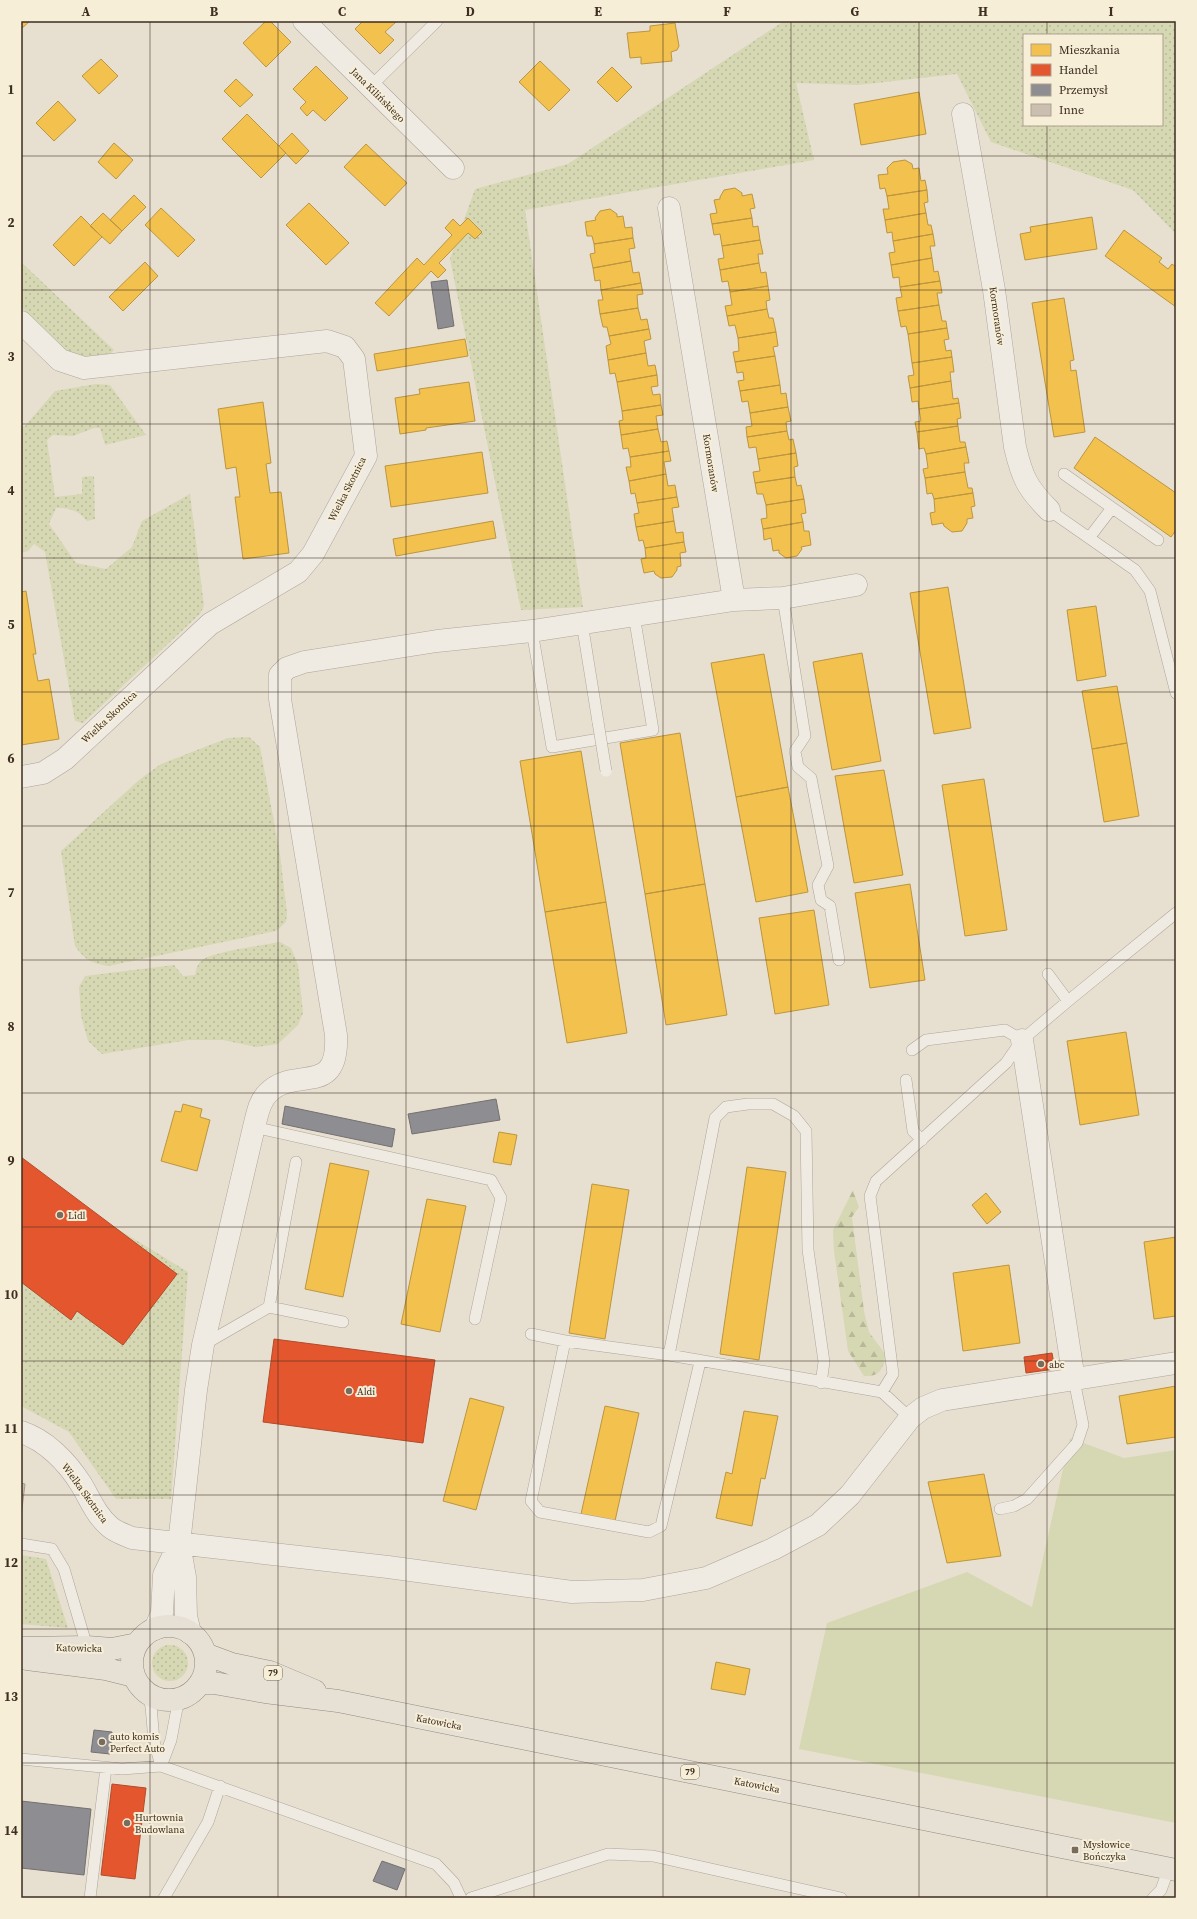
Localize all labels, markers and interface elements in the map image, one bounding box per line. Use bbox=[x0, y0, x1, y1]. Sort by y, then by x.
text: A bbox=[82, 3, 91, 20]
text: B bbox=[210, 3, 219, 20]
text: C bbox=[338, 3, 346, 20]
text: D bbox=[465, 3, 475, 20]
text: E bbox=[594, 3, 602, 20]
text: F bbox=[723, 3, 731, 20]
text: G bbox=[851, 3, 860, 20]
text: H bbox=[978, 3, 988, 20]
text: I bbox=[1108, 3, 1114, 20]
legend bbox=[1023, 34, 1163, 126]
text: Mieszkania bbox=[1059, 42, 1121, 58]
text: Handel bbox=[1059, 62, 1098, 78]
street label: Jana Kilińskiego bbox=[347, 64, 408, 125]
text: 1 bbox=[7, 81, 15, 98]
text: Przemysł bbox=[1059, 82, 1108, 98]
text: Inne bbox=[1059, 102, 1084, 118]
text: 2 bbox=[7, 214, 15, 231]
street label: Kormoranów bbox=[986, 286, 1008, 346]
text: 3 bbox=[7, 348, 15, 365]
street label: Kormoranów bbox=[700, 433, 722, 494]
street label: Wielka Skotnica bbox=[325, 454, 369, 524]
text: 4 bbox=[7, 482, 15, 499]
text: 5 bbox=[7, 616, 15, 633]
street label: Wielka Skotnica bbox=[79, 687, 140, 746]
text: 6 bbox=[7, 750, 15, 767]
text: 7 bbox=[7, 884, 15, 901]
text: 8 bbox=[7, 1018, 15, 1035]
text: 9 bbox=[7, 1152, 15, 1169]
place label: Lidl bbox=[68, 1209, 86, 1222]
marker: Lidl bbox=[55, 1210, 65, 1220]
text: 10 bbox=[4, 1286, 18, 1303]
place label: abc bbox=[1049, 1358, 1065, 1371]
marker: abc bbox=[1036, 1359, 1046, 1369]
place label: Aldi bbox=[357, 1385, 375, 1398]
marker: Aldi bbox=[344, 1386, 354, 1396]
text: 11 bbox=[4, 1420, 18, 1437]
street label: Wielka Skotnica bbox=[59, 1460, 112, 1526]
text: 12 bbox=[4, 1554, 18, 1571]
street label: Katowicka bbox=[56, 1641, 103, 1655]
road number: 79 bbox=[264, 1666, 282, 1680]
text: 13 bbox=[4, 1688, 18, 1705]
street label: Katowicka bbox=[415, 1711, 464, 1733]
place label: auto komis Perfect Auto bbox=[110, 1730, 165, 1755]
marker: auto komis Perfect Auto bbox=[97, 1737, 107, 1747]
road number: 79 bbox=[681, 1765, 699, 1779]
street label: Katowicka bbox=[733, 1774, 782, 1796]
place label: Hurtownia Budowlana bbox=[135, 1811, 185, 1836]
marker: Hurtownia Budowlana bbox=[122, 1818, 132, 1828]
text: 14 bbox=[4, 1822, 18, 1839]
place label: Mysłowice Bończyka bbox=[1083, 1838, 1130, 1863]
marker: Mysłowice Bończyka bbox=[1070, 1845, 1080, 1855]

